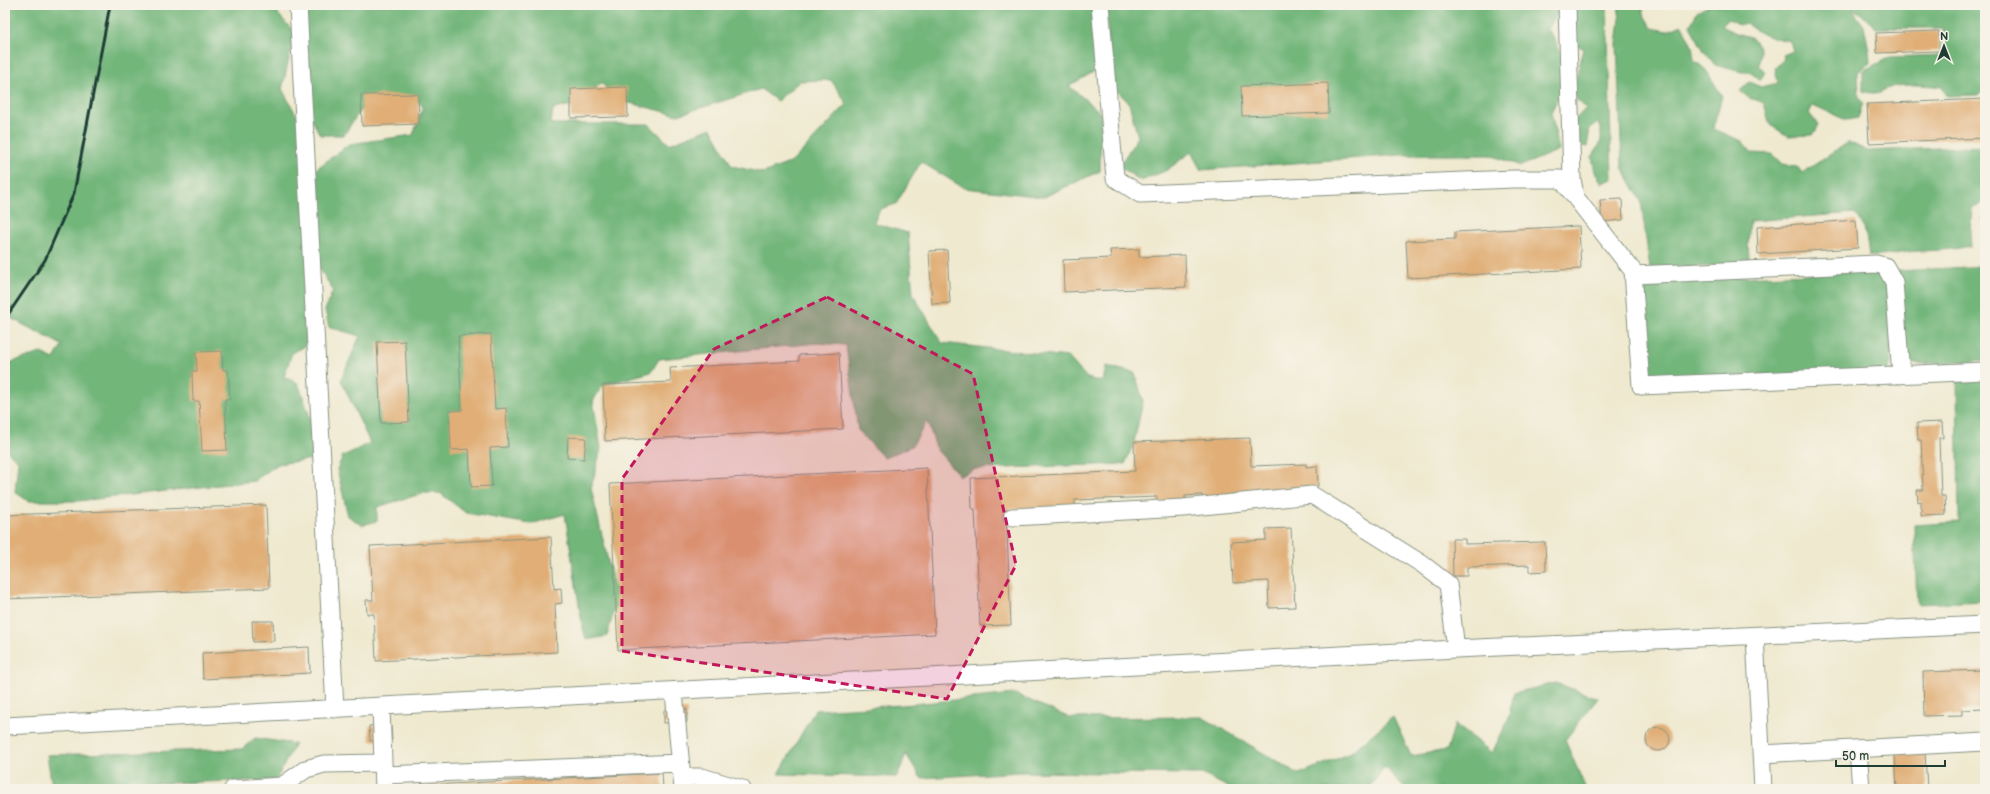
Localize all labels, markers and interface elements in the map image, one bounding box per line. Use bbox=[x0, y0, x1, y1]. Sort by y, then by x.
north arrow bbox=[1924, 26, 1964, 66]
text: N bbox=[1940, 30, 1948, 43]
scale bar bbox=[1836, 742, 1945, 768]
text: 50 m bbox=[1842, 749, 1869, 764]

